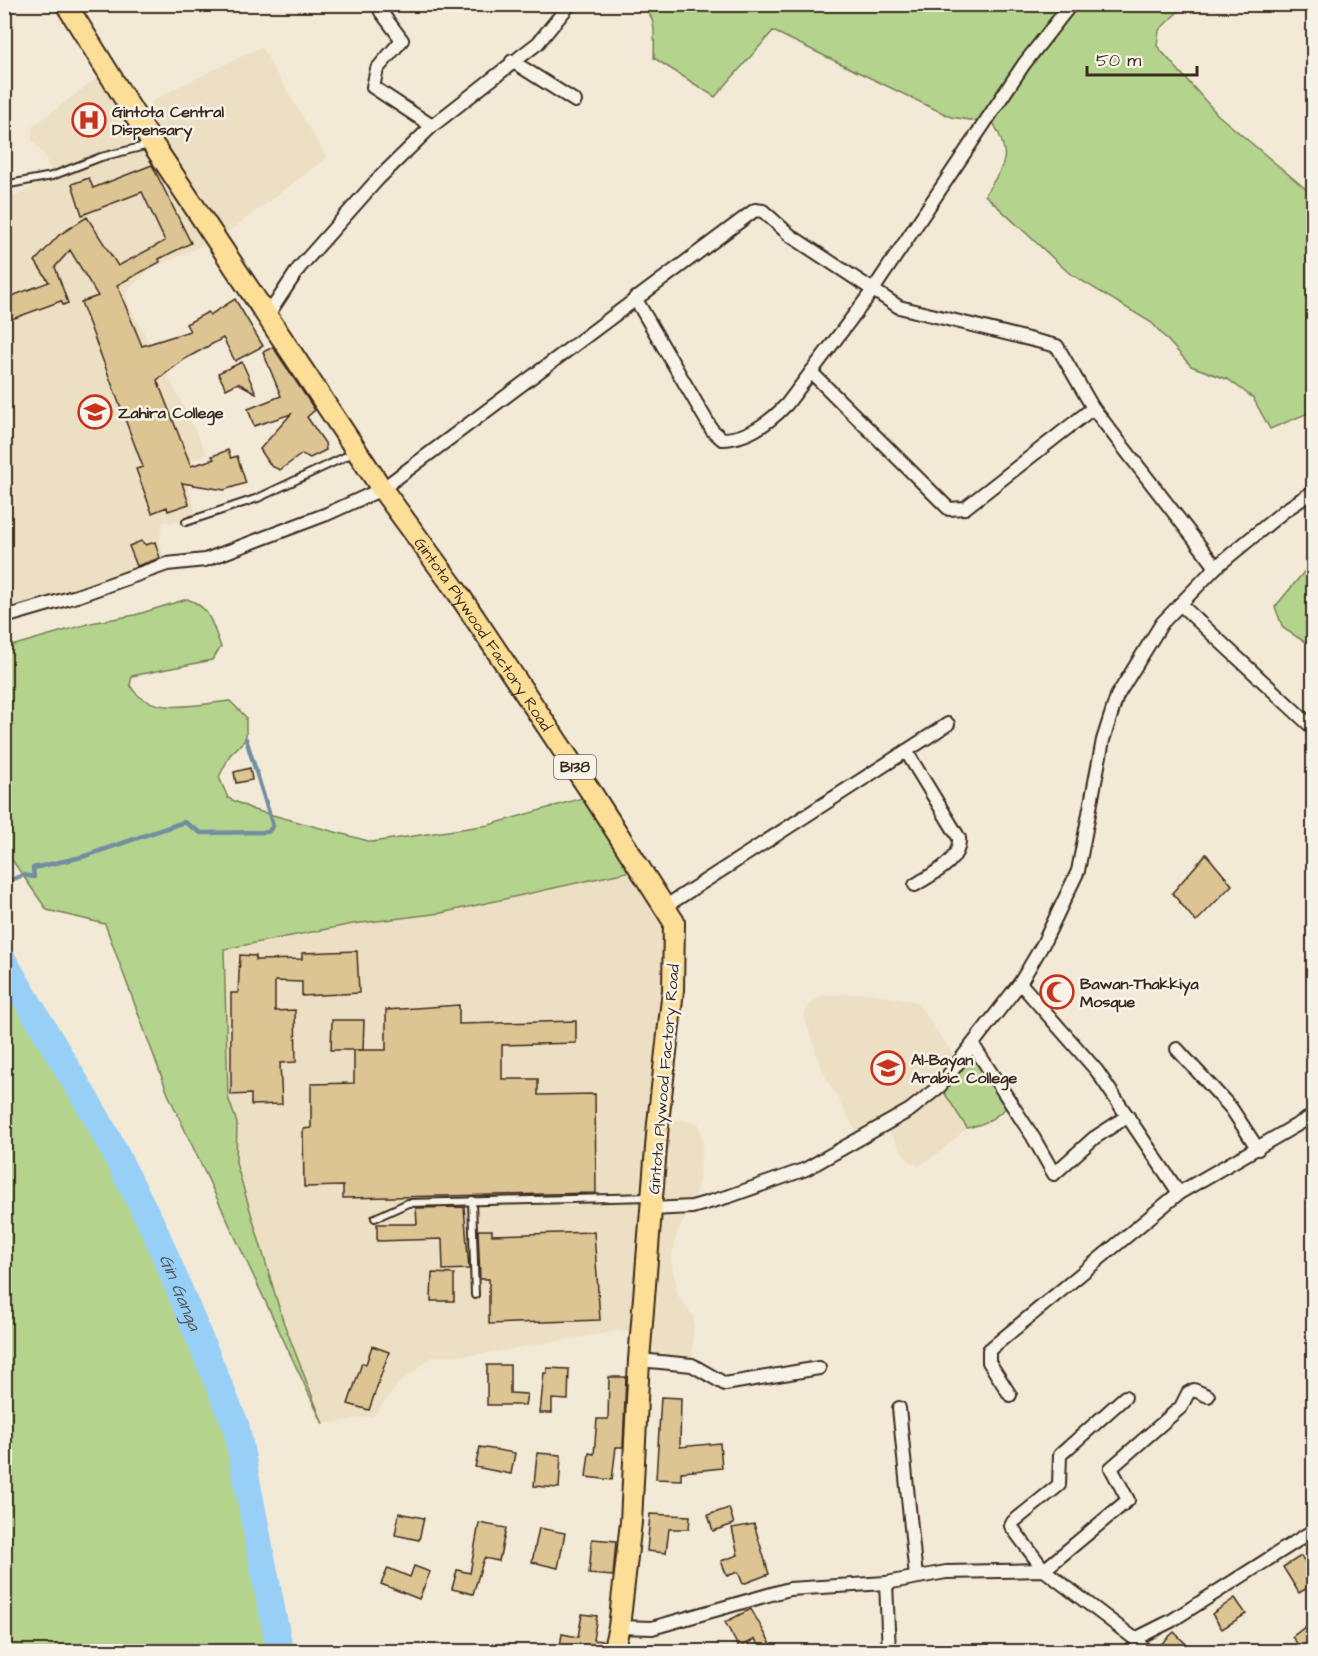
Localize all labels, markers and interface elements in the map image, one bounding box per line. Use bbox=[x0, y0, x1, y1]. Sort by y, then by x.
scale bar bbox=[1087, 39, 1196, 77]
text: 50 m bbox=[1096, 48, 1141, 73]
place label: Gintota Central Dispensary bbox=[112, 101, 224, 142]
hospital icon: Gintota Central Dispensary bbox=[71, 102, 107, 138]
school or university icon: Zahira College bbox=[77, 394, 113, 430]
place label: Zahira College bbox=[118, 402, 224, 426]
street label: Gintota Plywood Factory Road bbox=[409, 533, 557, 736]
road number: B138 bbox=[554, 755, 596, 779]
street label: Gintota Plywood Factory Road bbox=[643, 963, 686, 1195]
place label: Bawan-Thakkiya Mosque bbox=[1080, 973, 1199, 1013]
mosque icon: Bawan-Thakkiya Mosque bbox=[1039, 974, 1075, 1010]
place label: Al-Bayan Arabic College bbox=[911, 1049, 1017, 1091]
school or university icon: Al-Bayan Arabic College bbox=[870, 1050, 906, 1086]
water label: Gin Ganga bbox=[153, 1251, 207, 1335]

